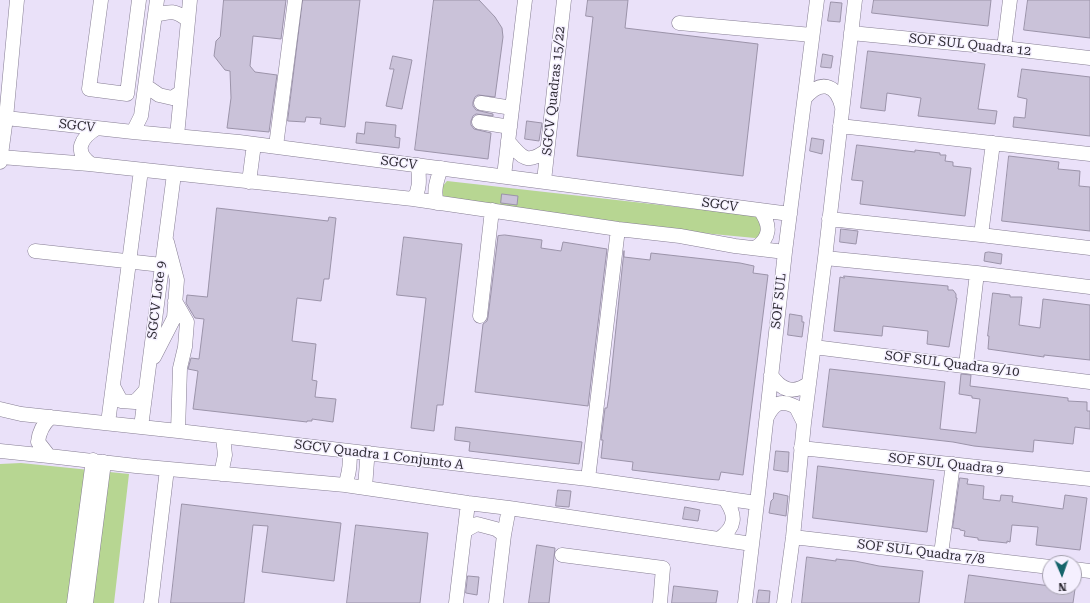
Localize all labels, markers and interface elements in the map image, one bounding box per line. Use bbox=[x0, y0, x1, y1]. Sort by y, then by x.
street label: SGCV Quadras 15/22 bbox=[539, 26, 569, 156]
street label: SOF SUL Quadra 12 bbox=[908, 31, 1032, 59]
street label: SGCV bbox=[58, 116, 96, 136]
street label: SGCV bbox=[380, 153, 418, 173]
street label: SGCV bbox=[701, 195, 739, 215]
street label: SGCV Lote 9 bbox=[144, 260, 170, 340]
street label: SOF SUL bbox=[768, 272, 790, 330]
street label: SOF SUL Quadra 9/10 bbox=[884, 348, 1020, 380]
street label: SGCV Quadra 1 Conjunto A bbox=[293, 437, 465, 473]
street label: SOF SUL Quadra 9 bbox=[888, 450, 1004, 478]
street label: SOF SUL Quadra 7/8 bbox=[856, 536, 986, 568]
north arrow bbox=[1042, 555, 1082, 595]
text: N bbox=[1058, 580, 1067, 593]

